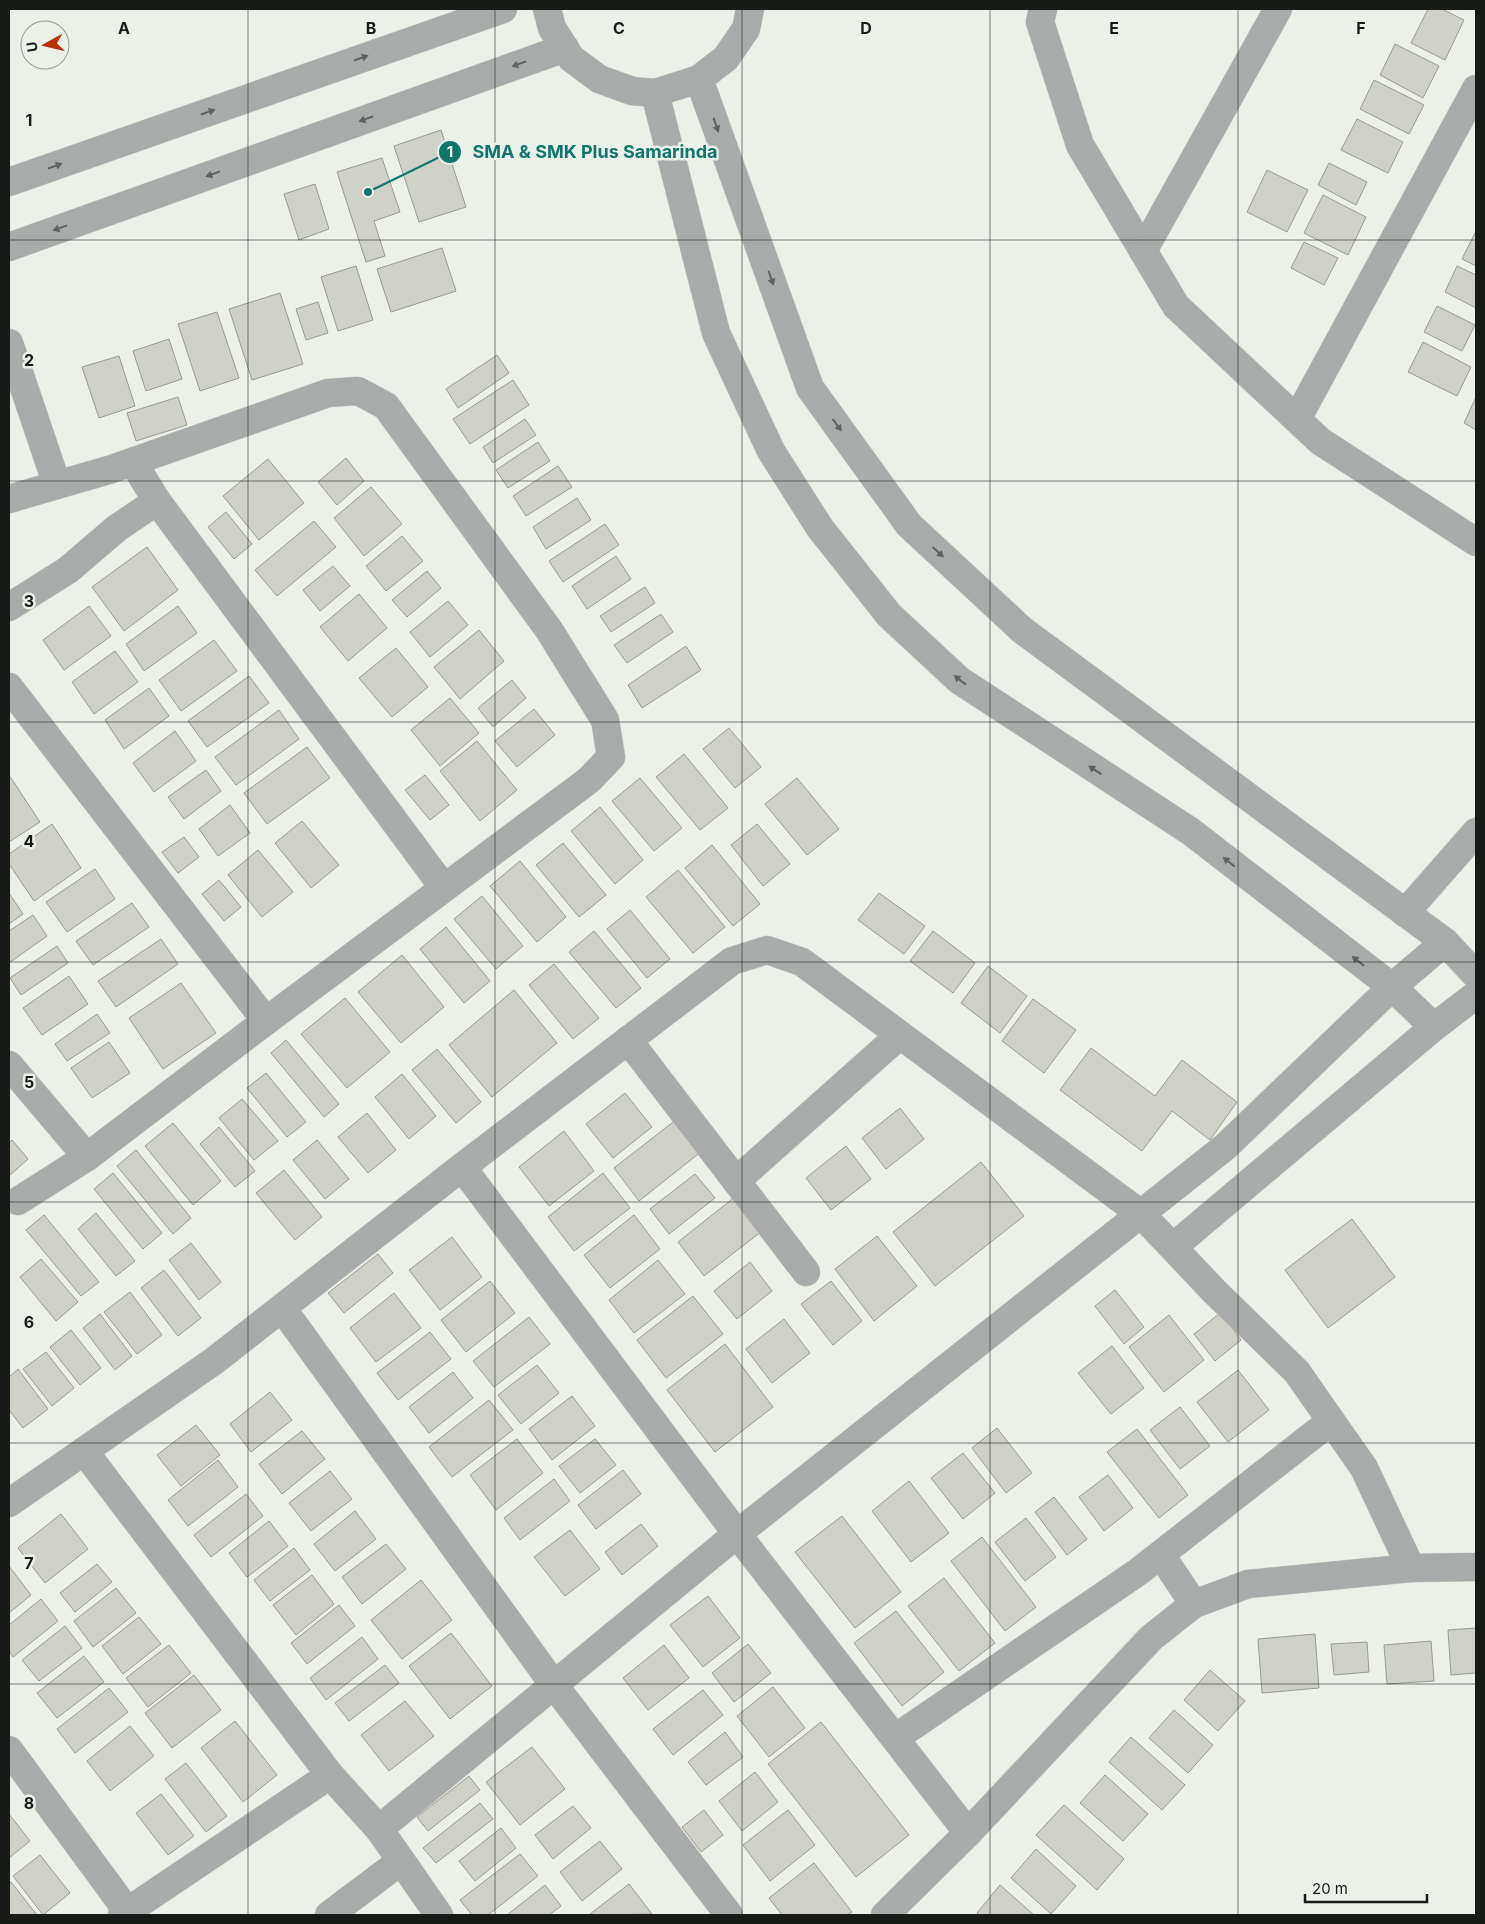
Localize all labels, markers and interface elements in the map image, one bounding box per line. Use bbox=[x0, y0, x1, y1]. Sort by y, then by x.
text: A bbox=[118, 18, 130, 38]
text: B bbox=[366, 18, 376, 38]
text: C bbox=[613, 18, 625, 38]
text: D bbox=[860, 18, 872, 38]
text: E bbox=[1109, 18, 1119, 38]
text: F bbox=[1356, 18, 1366, 38]
north arrow bbox=[20, 20, 70, 70]
text: U bbox=[23, 41, 41, 53]
one-way arrow bbox=[354, 54, 369, 62]
one-way arrow bbox=[511, 60, 526, 68]
one-way arrow bbox=[201, 108, 216, 116]
text: 1 bbox=[26, 110, 32, 130]
one-way arrow bbox=[358, 115, 373, 123]
one-way arrow bbox=[712, 118, 720, 133]
callout: SMA & SMK Plus Samarinda bbox=[437, 136, 727, 169]
text: SMA & SMK Plus Samarinda bbox=[473, 141, 717, 162]
text: 1 bbox=[447, 142, 453, 161]
one-way arrow bbox=[47, 162, 62, 169]
one-way arrow bbox=[205, 170, 220, 178]
one-way arrow bbox=[52, 225, 67, 232]
one-way arrow bbox=[767, 271, 775, 286]
text: 2 bbox=[24, 350, 34, 370]
one-way arrow bbox=[832, 418, 842, 432]
one-way arrow bbox=[932, 546, 944, 558]
text: 3 bbox=[24, 591, 34, 611]
one-way arrow bbox=[953, 675, 967, 685]
one-way arrow bbox=[1089, 765, 1102, 774]
text: 4 bbox=[24, 831, 35, 851]
one-way arrow bbox=[1223, 856, 1236, 867]
one-way arrow bbox=[1352, 955, 1365, 966]
text: 5 bbox=[24, 1072, 34, 1092]
text: 6 bbox=[24, 1312, 34, 1332]
text: 7 bbox=[24, 1553, 34, 1573]
text: 8 bbox=[24, 1793, 34, 1813]
scale bar bbox=[1305, 1872, 1428, 1904]
text: 20 m bbox=[1312, 1879, 1348, 1898]

